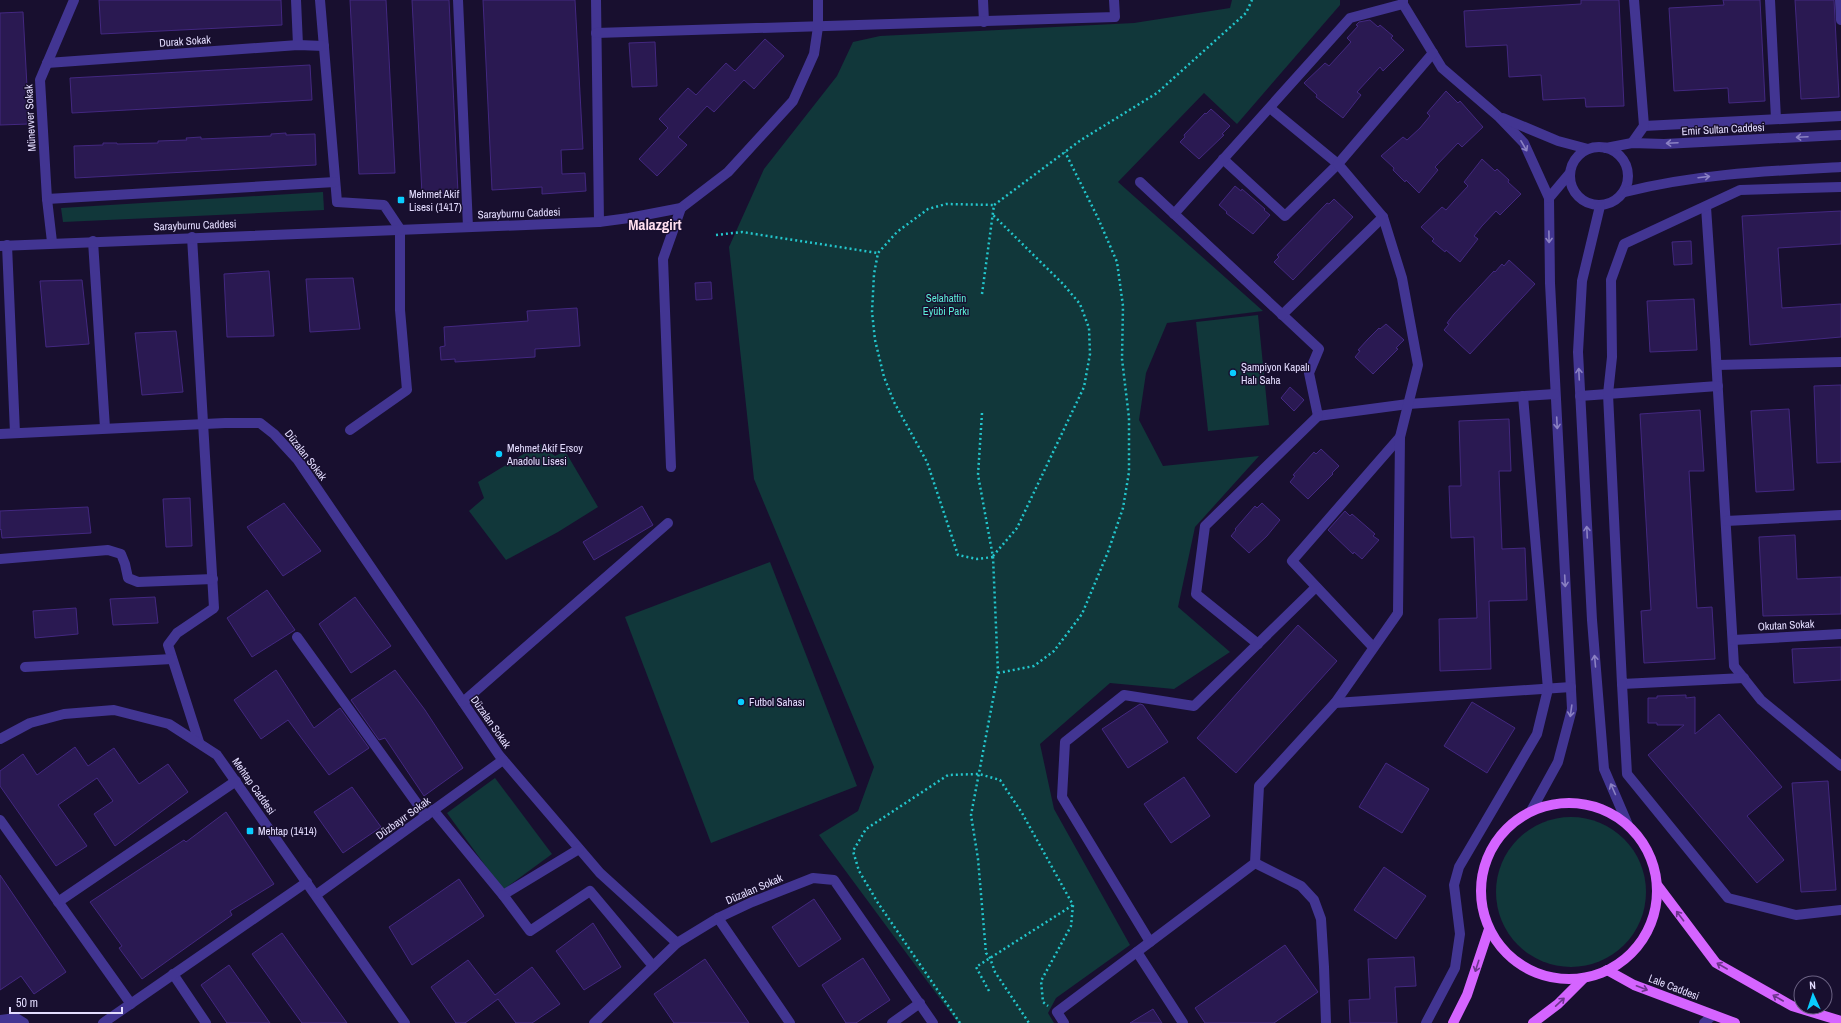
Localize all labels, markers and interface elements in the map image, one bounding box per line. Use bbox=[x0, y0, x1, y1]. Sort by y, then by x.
street label: Durak Sokak bbox=[159, 32, 212, 50]
street label: Münevver Sokak bbox=[21, 84, 39, 152]
street label: Emir Sultan Caddesi bbox=[1681, 120, 1765, 138]
one-way arrow bbox=[1796, 134, 1809, 141]
one-way arrow bbox=[1666, 139, 1679, 147]
one-way arrow bbox=[1521, 140, 1529, 152]
one-way arrow bbox=[1697, 173, 1710, 181]
place label: Mehmet Akif Lisesi (1417) bbox=[409, 187, 462, 214]
marker: Mehmet Akif Lisesi (1417) bbox=[396, 195, 406, 205]
street label: Sarayburnu Caddesi bbox=[477, 205, 561, 221]
district label: Malazgirt bbox=[628, 214, 682, 235]
street label: Sarayburnu Caddesi bbox=[153, 217, 237, 233]
one-way arrow bbox=[1545, 230, 1553, 243]
park label: Selahattin Eyübi Parkı bbox=[923, 291, 969, 318]
place label: Şampiyon Kapalı Halı Saha bbox=[1241, 360, 1310, 387]
marker: Şampiyon Kapalı Halı Saha bbox=[1228, 368, 1238, 378]
one-way arrow bbox=[1576, 368, 1583, 381]
one-way arrow bbox=[1553, 416, 1561, 429]
street label: Düzalan Sokak bbox=[282, 427, 330, 484]
place label: Mehmet Akif Ersoy Anadolu Lisesi bbox=[506, 441, 583, 468]
marker: Mehmet Akif Ersoy Anadolu Lisesi bbox=[494, 449, 504, 459]
one-way arrow bbox=[1584, 526, 1591, 539]
one-way arrow bbox=[1562, 574, 1569, 587]
street label: Okutan Sokak bbox=[1757, 617, 1815, 633]
one-way arrow bbox=[1592, 655, 1599, 668]
street label: Düzalan Sokak bbox=[468, 693, 514, 751]
place label: Futbol Sahası bbox=[749, 695, 805, 709]
marker: Futbol Sahası bbox=[736, 697, 746, 707]
one-way arrow bbox=[1567, 704, 1575, 717]
street label: Mehtap Caddesi bbox=[229, 755, 279, 817]
one-way arrow bbox=[1609, 784, 1616, 796]
street label: Düzbayır Sokak bbox=[373, 793, 433, 842]
place label: Mehtap (1414) bbox=[258, 824, 317, 838]
marker: Mehtap (1414) bbox=[245, 826, 255, 836]
street label: Düzalan Sokak bbox=[723, 871, 785, 907]
one-way arrow bbox=[1676, 910, 1685, 921]
one-way arrow bbox=[1473, 959, 1480, 972]
one-way arrow bbox=[1716, 962, 1728, 970]
street label: Lale Caddesi bbox=[1647, 971, 1701, 1003]
north arrow bbox=[1793, 975, 1833, 1015]
text: N bbox=[1809, 978, 1816, 992]
one-way arrow bbox=[1635, 985, 1647, 993]
scale bar bbox=[10, 989, 122, 1015]
one-way arrow bbox=[1772, 994, 1784, 1002]
text: 50 m bbox=[16, 995, 38, 1011]
one-way arrow bbox=[1555, 997, 1565, 1006]

